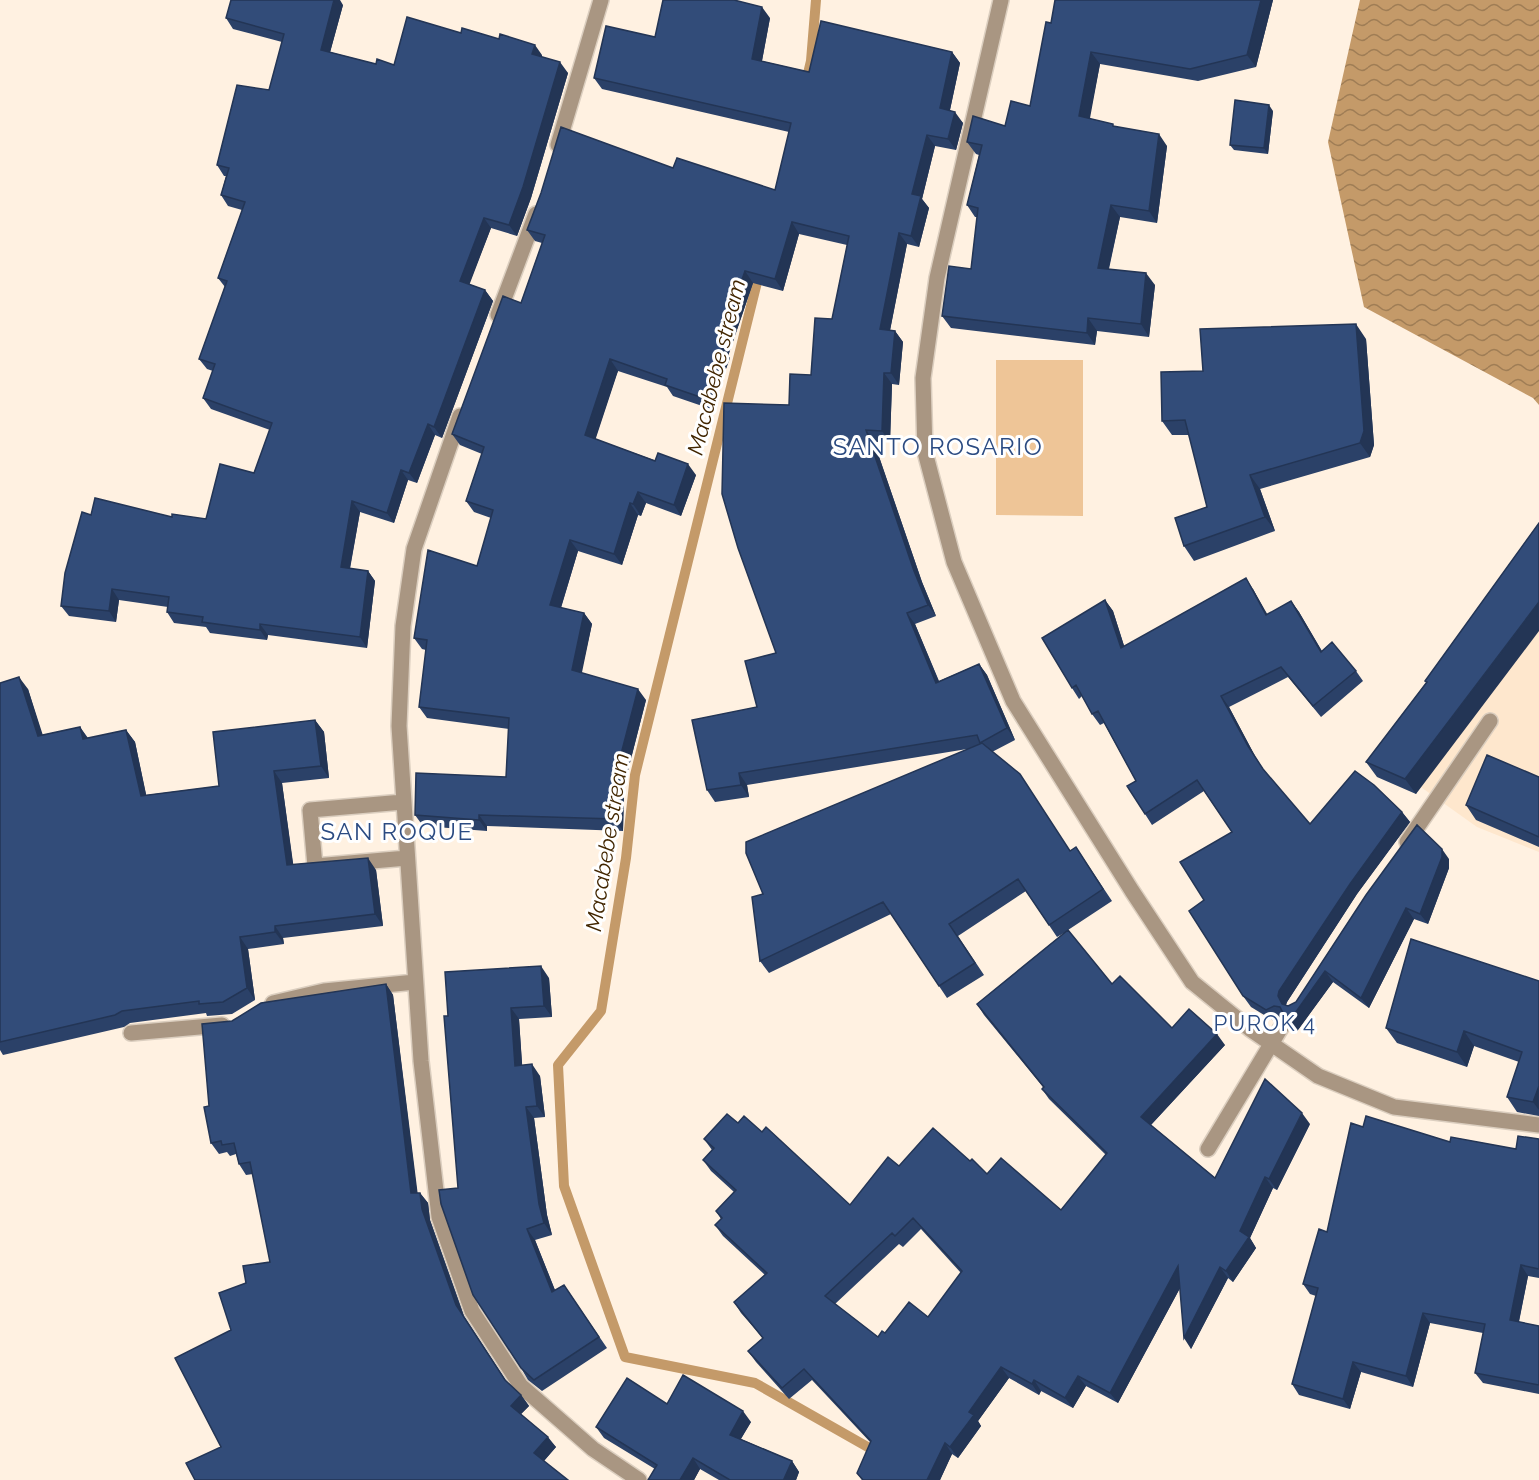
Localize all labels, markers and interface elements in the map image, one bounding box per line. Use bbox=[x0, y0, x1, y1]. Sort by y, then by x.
water label: Macabebe stream bbox=[682, 277, 750, 457]
district label: SANTO ROSARIO bbox=[833, 432, 1043, 461]
water label: Macabebe stream bbox=[580, 751, 634, 933]
district label: SAN ROQUE bbox=[320, 817, 474, 846]
district label: PUROK 4 bbox=[1213, 1010, 1317, 1036]

